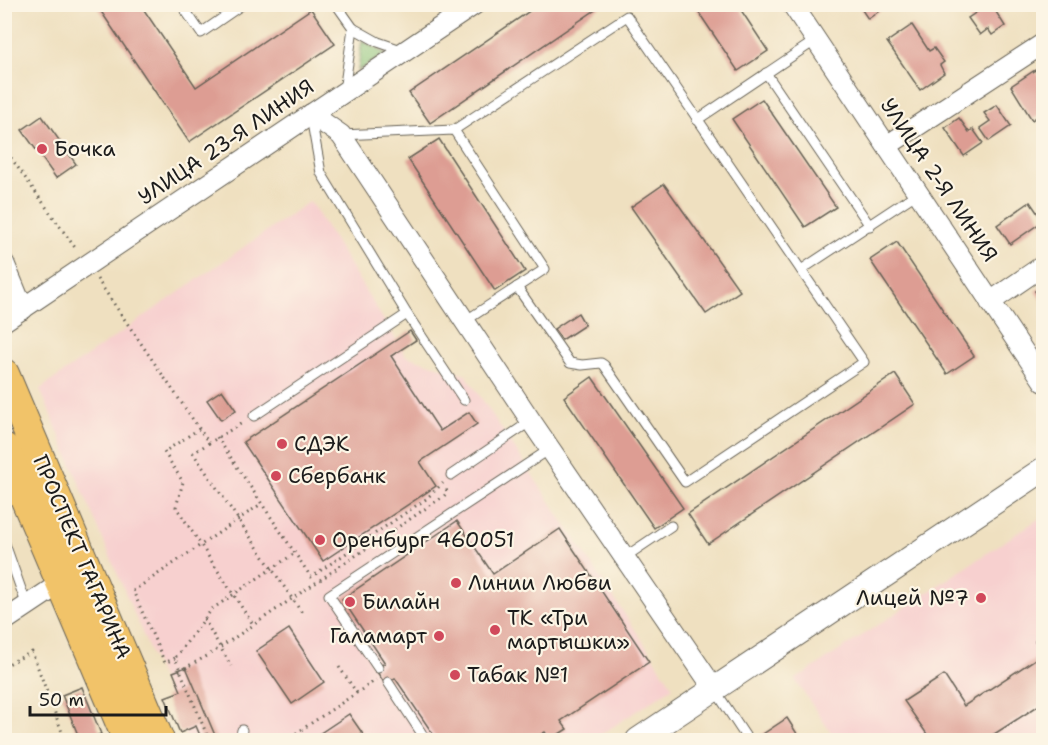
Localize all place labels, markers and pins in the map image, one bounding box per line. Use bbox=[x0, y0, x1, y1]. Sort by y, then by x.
place label: Бочка bbox=[54, 135, 116, 163]
marker: Бочка bbox=[35, 142, 49, 156]
place label: СДЭК bbox=[294, 430, 350, 458]
marker: СДЭК bbox=[275, 437, 289, 451]
place label: Сбербанк bbox=[288, 462, 386, 490]
marker: Сбербанк bbox=[269, 469, 283, 483]
place label: Оренбург 460051 bbox=[332, 526, 515, 554]
marker: Оренбург 460051 bbox=[313, 533, 327, 547]
place label: Линии Любви bbox=[468, 569, 612, 597]
marker: Линии Любви bbox=[449, 576, 463, 590]
place label: Лицей №7 bbox=[856, 584, 969, 612]
place label: Билайн bbox=[362, 588, 440, 616]
marker: Лицей №7 bbox=[974, 591, 988, 605]
marker: Билайн bbox=[343, 595, 357, 609]
place label: ТК «Три мартышки» bbox=[507, 604, 630, 656]
place label: Галамарт bbox=[330, 622, 427, 650]
marker: ТК «Три мартышки» bbox=[488, 623, 502, 637]
marker: Галамарт bbox=[432, 629, 446, 643]
place label: Табак №1 bbox=[467, 661, 569, 689]
marker: Табак №1 bbox=[448, 668, 462, 682]

